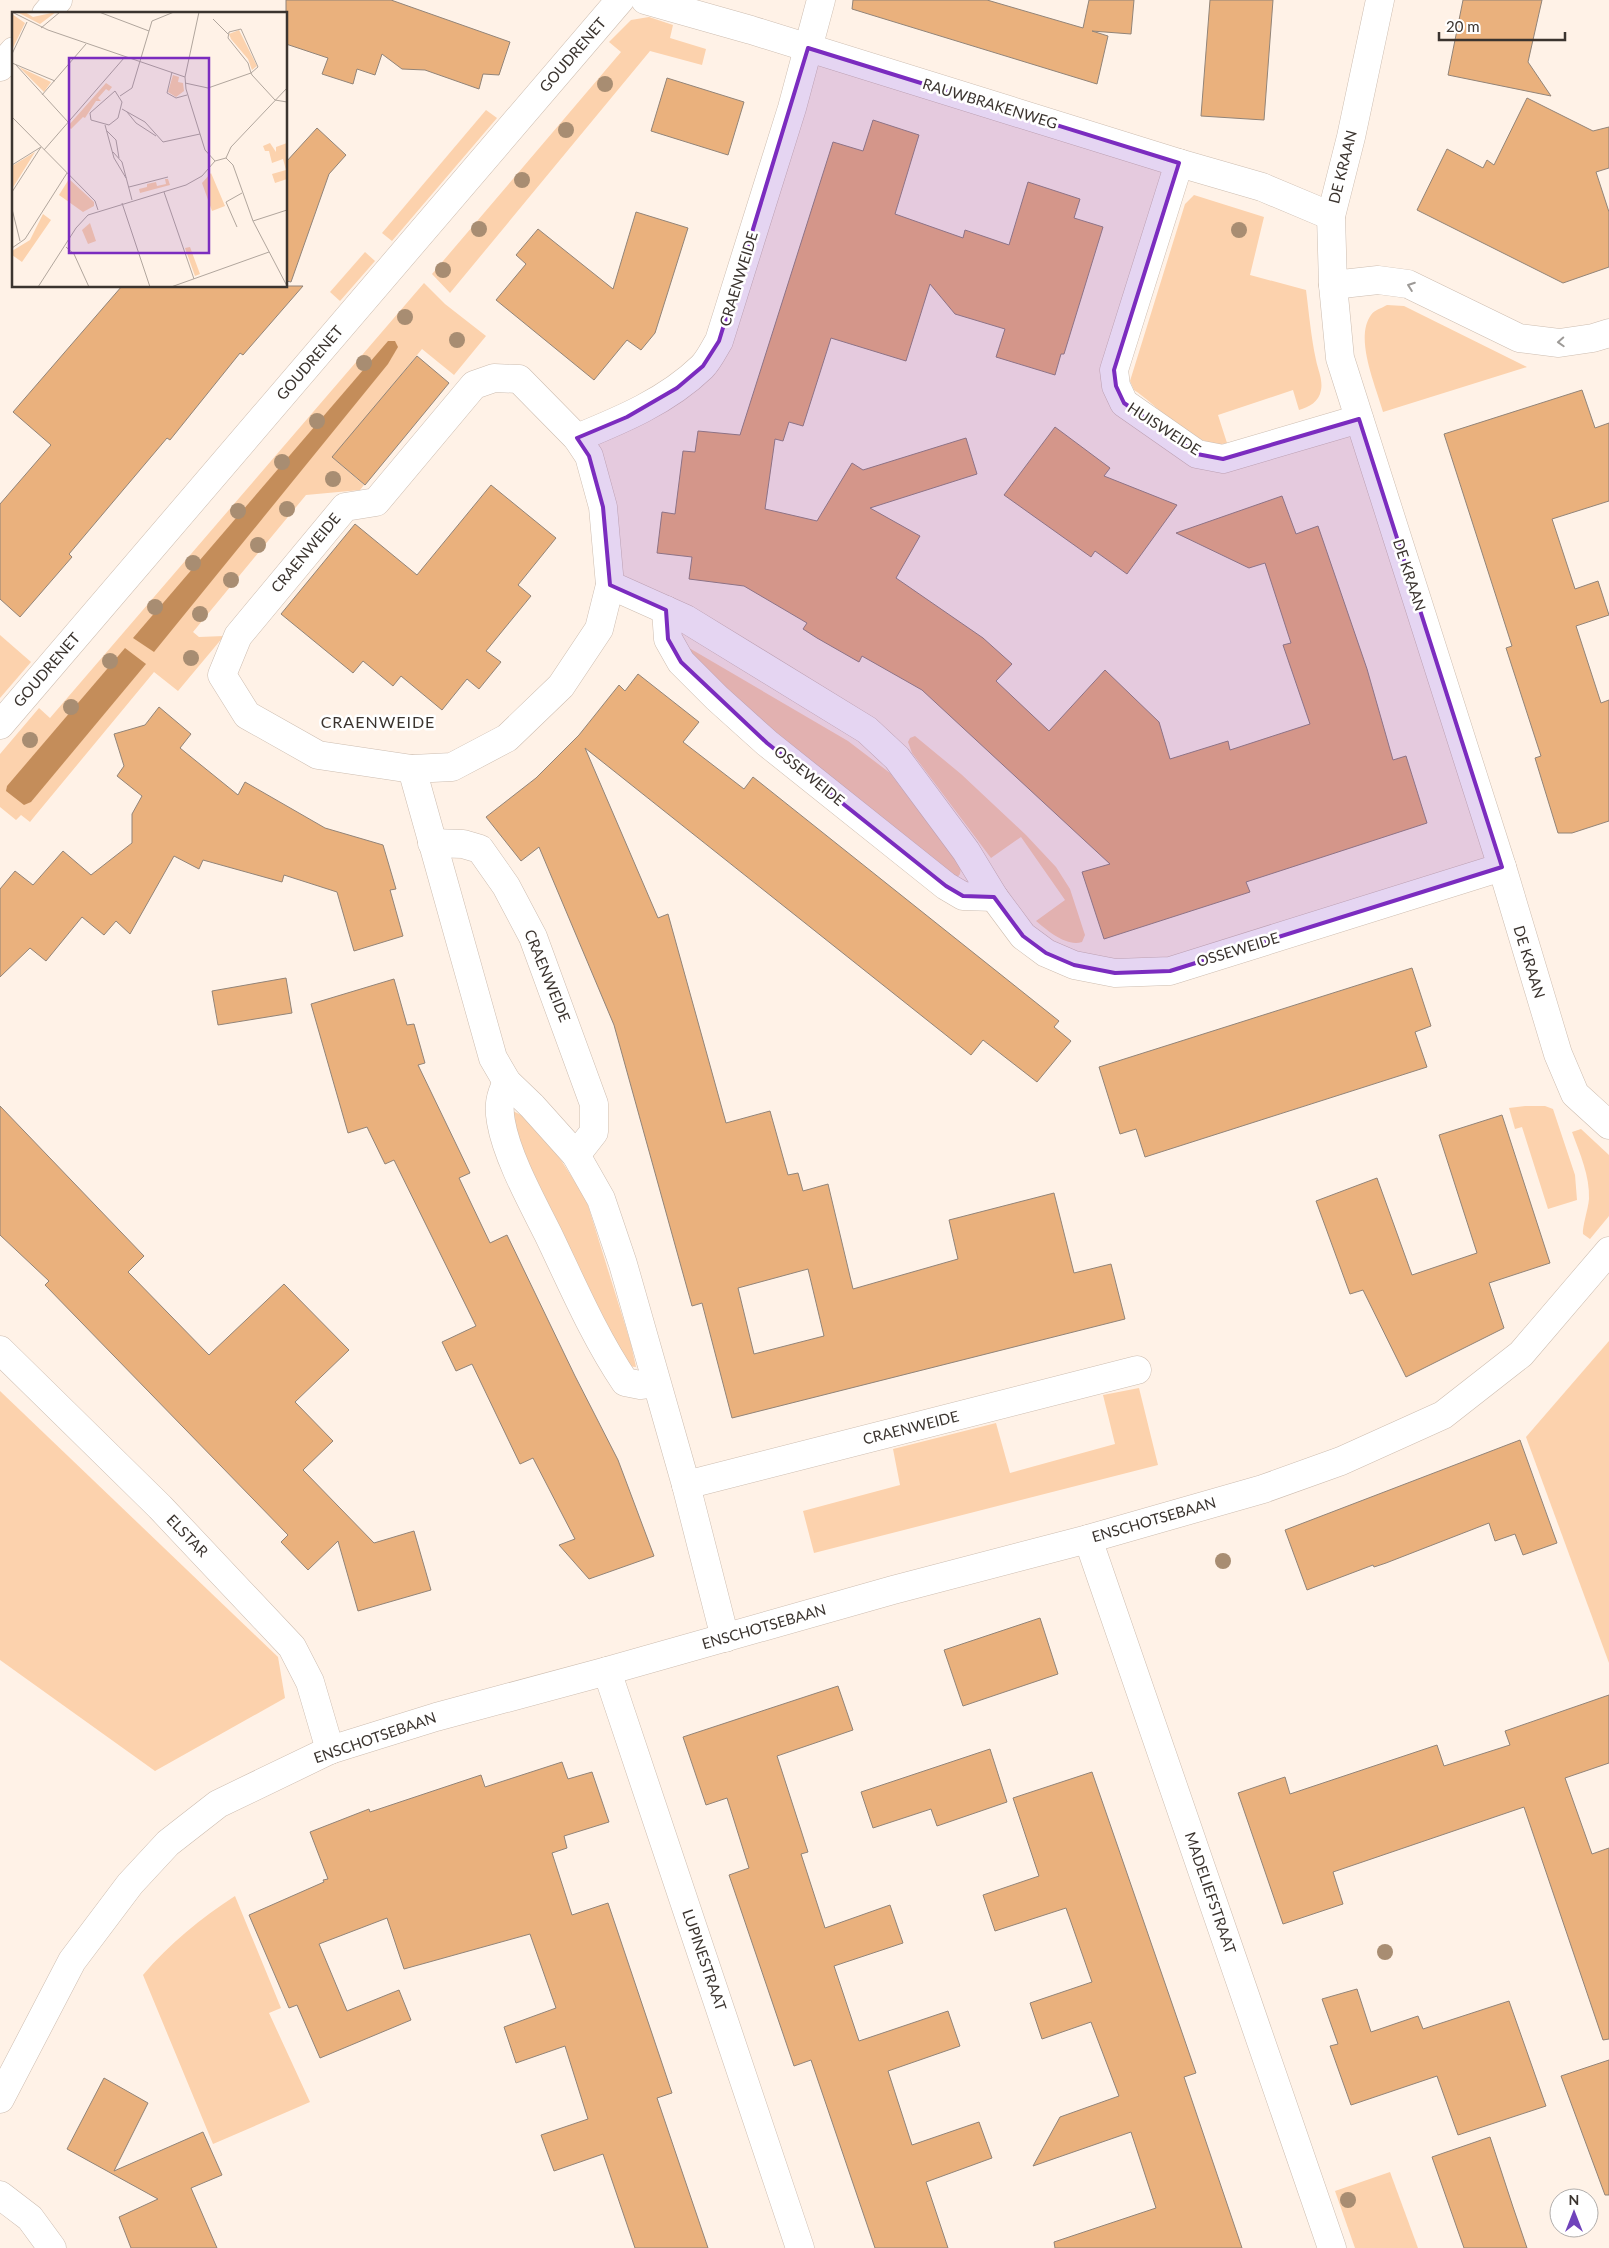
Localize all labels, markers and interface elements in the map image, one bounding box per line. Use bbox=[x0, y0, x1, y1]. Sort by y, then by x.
scale bar bbox=[1439, 10, 1565, 42]
inset map bbox=[12, 12, 288, 288]
street label: GOUDRENET bbox=[535, 13, 609, 95]
text: 20 m bbox=[1446, 17, 1480, 35]
street label: RAUWBRAKENWEG bbox=[921, 74, 1060, 132]
street label: DE KRAAN bbox=[1324, 128, 1360, 205]
street label: CRAENWEIDE bbox=[715, 229, 761, 328]
one-way arrow bbox=[1407, 282, 1416, 292]
street label: GOUDRENET bbox=[272, 321, 346, 403]
one-way arrow bbox=[1557, 337, 1565, 347]
street label: HUISWEIDE bbox=[1125, 398, 1204, 458]
street label: CRAENWEIDE bbox=[267, 509, 344, 596]
street label: DE KRAAN bbox=[1390, 536, 1430, 613]
street label: GOUDRENET bbox=[9, 628, 83, 710]
district label: CRAENWEIDE bbox=[321, 712, 435, 731]
street label: OSSEWEIDE bbox=[771, 741, 848, 809]
street label: DE KRAAN bbox=[1510, 923, 1550, 1000]
street label: CRAENWEIDE bbox=[521, 927, 575, 1025]
street label: OSSEWEIDE bbox=[1194, 928, 1281, 970]
street label: CRAENWEIDE bbox=[861, 1406, 961, 1448]
street label: ENSCHOTSEBAAN bbox=[1090, 1493, 1218, 1545]
street label: ELSTAR bbox=[163, 1510, 213, 1561]
street label: ENSCHOTSEBAAN bbox=[700, 1600, 828, 1652]
street label: ENSCHOTSEBAAN bbox=[311, 1708, 438, 1766]
street label: MADELIEFSTRAAT bbox=[1182, 1829, 1240, 1956]
street label: LUPINESTRAAT bbox=[679, 1907, 731, 2013]
north arrow bbox=[1549, 2188, 1599, 2238]
text: N bbox=[1569, 2191, 1579, 2208]

